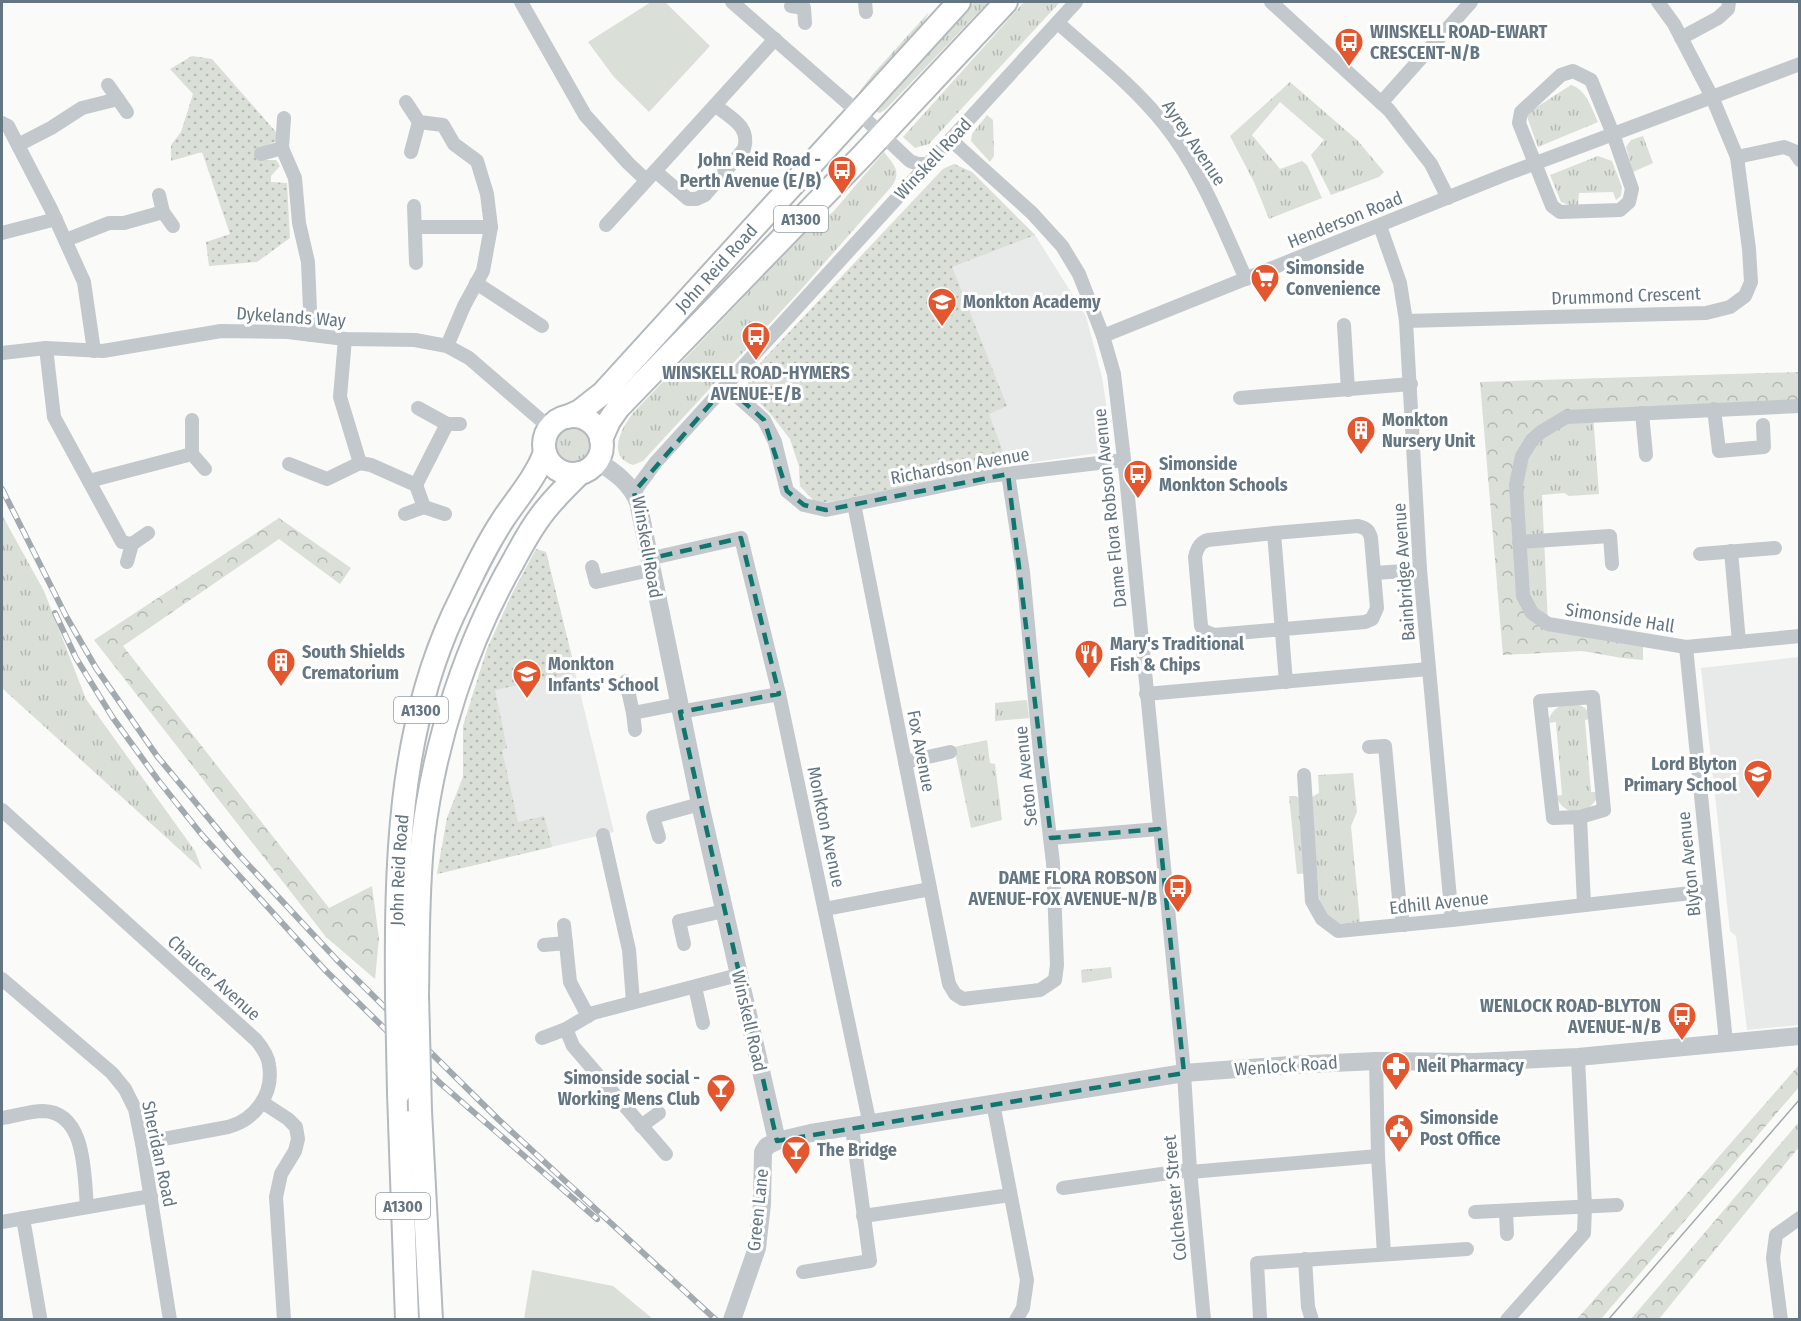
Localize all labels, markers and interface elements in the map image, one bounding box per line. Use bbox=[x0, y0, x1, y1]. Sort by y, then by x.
place label: WINSKELL ROAD-EWART CRESCENT-N/B bbox=[1370, 21, 1548, 64]
bus stop icon: WINSKELL ROAD-EWART CRESCENT-N/B bbox=[1333, 26, 1365, 68]
street label: Ayrey Avenue bbox=[1157, 96, 1231, 190]
street label: Winskell Road bbox=[890, 114, 976, 204]
place label: John Reid Road - Perth Avenue (E/B) bbox=[680, 149, 822, 192]
bus stop icon: John Reid Road - Perth Avenue (E/B) bbox=[826, 154, 858, 196]
street label: Henderson Road bbox=[1284, 187, 1406, 253]
road number: A1300 bbox=[774, 206, 828, 232]
street label: John Reid Road bbox=[671, 220, 762, 317]
place label: Simonside Convenience bbox=[1286, 257, 1381, 300]
supermarket icon: Simonside Convenience bbox=[1249, 262, 1281, 304]
street label: Drummond Crescent bbox=[1551, 282, 1701, 310]
school or university icon: Monkton Academy bbox=[926, 286, 958, 328]
place label: Monkton Academy bbox=[963, 291, 1101, 313]
street label: Dykelands Way bbox=[236, 302, 346, 332]
bus stop icon: WINSKELL ROAD-HYMERS AVENUE-E/B bbox=[740, 320, 772, 362]
place label: WINSKELL ROAD-HYMERS AVENUE-E/B bbox=[662, 362, 850, 405]
street label: Dame Flora Robson Avenue bbox=[1089, 407, 1131, 609]
place label: Monkton Nursery Unit bbox=[1382, 409, 1476, 452]
building icon: Monkton Nursery Unit bbox=[1345, 414, 1377, 456]
street label: Richardson Avenue bbox=[889, 443, 1031, 489]
place label: Simonside Monkton Schools bbox=[1159, 453, 1288, 496]
bus stop icon: Simonside Monkton Schools bbox=[1122, 458, 1154, 500]
street label: Winskell Road bbox=[627, 494, 667, 600]
street label: Bainbridge Avenue bbox=[1388, 502, 1420, 642]
street label: Simonside Hall bbox=[1564, 599, 1676, 638]
place label: Mary's Traditional Fish & Chips bbox=[1110, 633, 1244, 676]
restaurant icon: Mary's Traditional Fish & Chips bbox=[1073, 638, 1105, 680]
place label: South Shields Crematorium bbox=[302, 641, 405, 684]
building icon: South Shields Crematorium bbox=[265, 646, 297, 688]
place label: Monkton Infants' School bbox=[548, 653, 659, 696]
school or university icon: Monkton Infants' School bbox=[511, 658, 543, 700]
road number: A1300 bbox=[394, 697, 448, 723]
street label: Fox Avenue bbox=[902, 708, 940, 794]
street label: Seton Avenue bbox=[1010, 725, 1042, 827]
place label: Lord Blyton Primary School bbox=[1624, 753, 1737, 796]
school or university icon: Lord Blyton Primary School bbox=[1742, 758, 1774, 800]
street label: Monkton Avenue bbox=[802, 765, 850, 890]
street label: Blyton Avenue bbox=[1673, 810, 1705, 918]
street label: John Reid Road bbox=[386, 813, 414, 926]
place label: DAME FLORA ROBSON AVENUE-FOX AVENUE-N/B bbox=[967, 867, 1157, 910]
bus stop icon: DAME FLORA ROBSON AVENUE-FOX AVENUE-N/B bbox=[1162, 872, 1194, 914]
street label: Edhill Avenue bbox=[1388, 887, 1490, 919]
street label: Chaucer Avenue bbox=[163, 930, 265, 1026]
street label: Winskell Road bbox=[727, 968, 771, 1074]
place label: WENLOCK ROAD-BLYTON AVENUE-N/B bbox=[1480, 995, 1661, 1038]
bus stop icon: WENLOCK ROAD-BLYTON AVENUE-N/B bbox=[1666, 1000, 1698, 1042]
pharmacy icon: Neil Pharmacy bbox=[1380, 1050, 1412, 1092]
street label: Wenlock Road bbox=[1234, 1051, 1338, 1081]
place label: Neil Pharmacy bbox=[1417, 1055, 1524, 1077]
place label: Simonside social - Working Mens Club bbox=[558, 1067, 700, 1110]
bar icon: Simonside social - Working Mens Club bbox=[705, 1072, 737, 1114]
street label: Sheridan Road bbox=[137, 1099, 181, 1209]
place label: Simonside Post Office bbox=[1420, 1107, 1501, 1150]
public building icon: Simonside Post Office bbox=[1383, 1112, 1415, 1154]
bar icon: The Bridge bbox=[780, 1134, 812, 1176]
street label: Colchester Street bbox=[1159, 1134, 1191, 1262]
place label: The Bridge bbox=[817, 1139, 897, 1161]
street label: Green Lane bbox=[743, 1168, 773, 1252]
road number: A1300 bbox=[376, 1193, 430, 1219]

